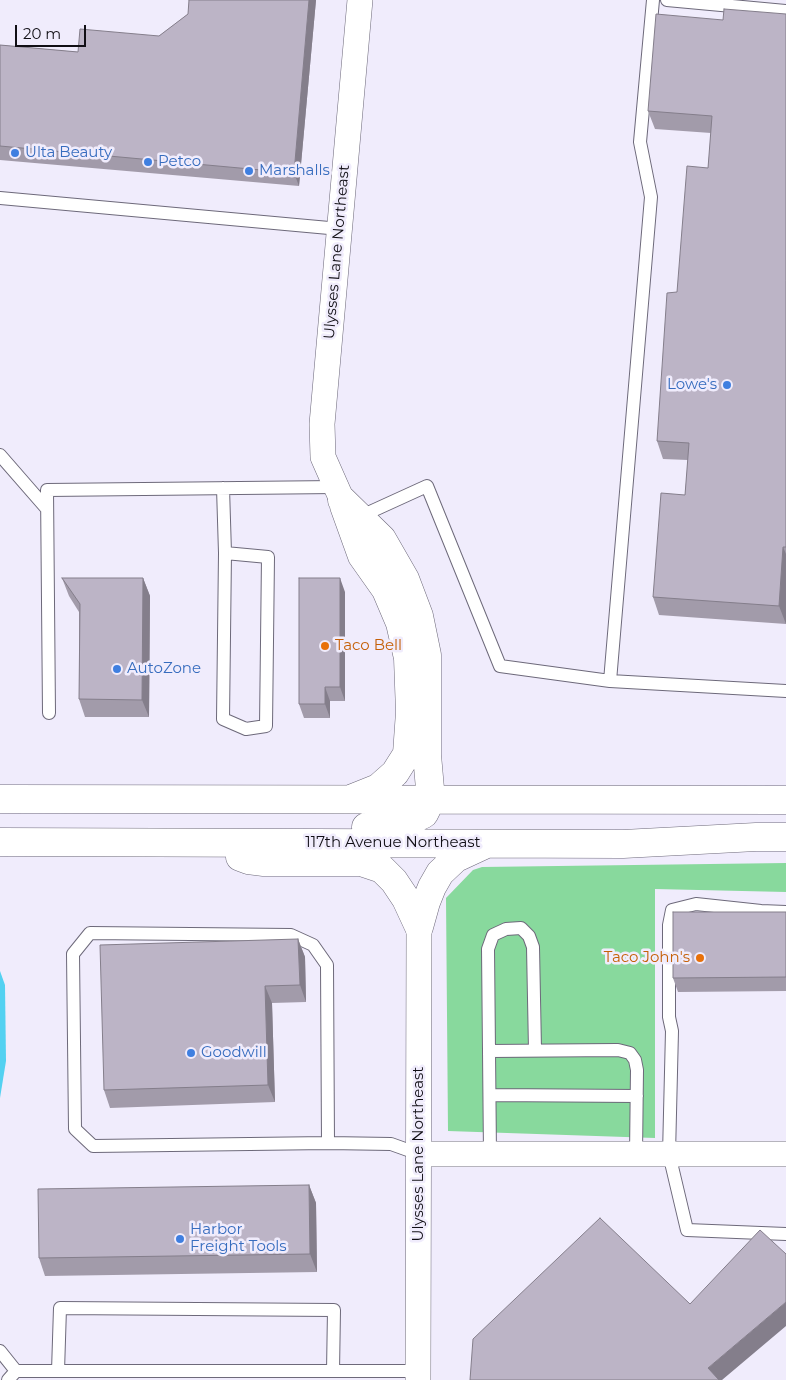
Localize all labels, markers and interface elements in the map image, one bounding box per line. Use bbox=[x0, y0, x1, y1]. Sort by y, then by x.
scale bar bbox=[18, 15, 89, 47]
text: 20 m bbox=[23, 24, 61, 43]
place label: Ulta Beauty bbox=[25, 144, 112, 162]
marker: Ulta Beauty bbox=[9, 147, 21, 159]
place label: Petco bbox=[158, 153, 201, 171]
marker: Petco bbox=[142, 156, 154, 168]
place label: Marshalls bbox=[259, 162, 330, 180]
street label: Ulysses Lane Northeast bbox=[320, 164, 354, 340]
marker: Marshalls bbox=[243, 165, 255, 177]
place label: Lowe's bbox=[667, 376, 717, 394]
marker: Lowe's bbox=[721, 379, 733, 391]
place label: Taco Bell bbox=[335, 637, 402, 655]
marker: Taco Bell bbox=[319, 640, 331, 652]
place label: AutoZone bbox=[127, 660, 201, 678]
marker: AutoZone bbox=[111, 663, 123, 675]
street label: 117th Avenue Northeast bbox=[305, 834, 481, 852]
place label: Taco John's bbox=[604, 949, 690, 967]
marker: Taco John's bbox=[694, 952, 706, 964]
place label: Goodwill bbox=[201, 1044, 267, 1062]
marker: Goodwill bbox=[185, 1047, 197, 1059]
street label: Ulysses Lane Northeast bbox=[410, 1067, 428, 1241]
place label: Harbor Freight Tools bbox=[190, 1221, 287, 1256]
marker: Harbor Freight Tools bbox=[174, 1233, 186, 1245]

